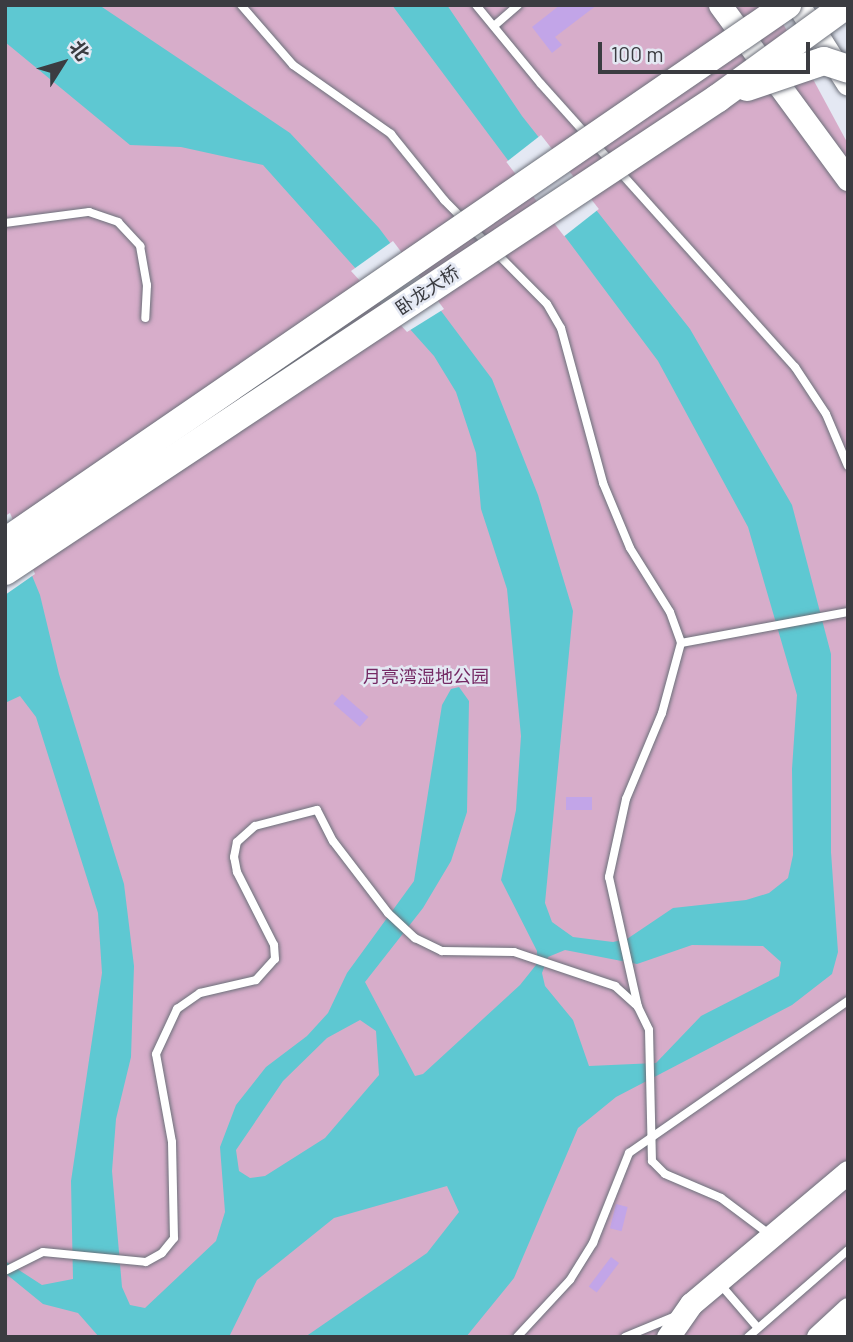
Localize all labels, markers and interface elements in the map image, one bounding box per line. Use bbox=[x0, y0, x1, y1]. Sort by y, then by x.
north arrow bbox=[28, 28, 98, 98]
scale bar bbox=[601, 28, 813, 72]
text: 北 bbox=[65, 36, 95, 65]
text: 100 m bbox=[611, 41, 664, 66]
street label: 卧龙大桥 bbox=[391, 261, 463, 319]
park label: 月亮湾湿地公园 bbox=[363, 665, 489, 687]

